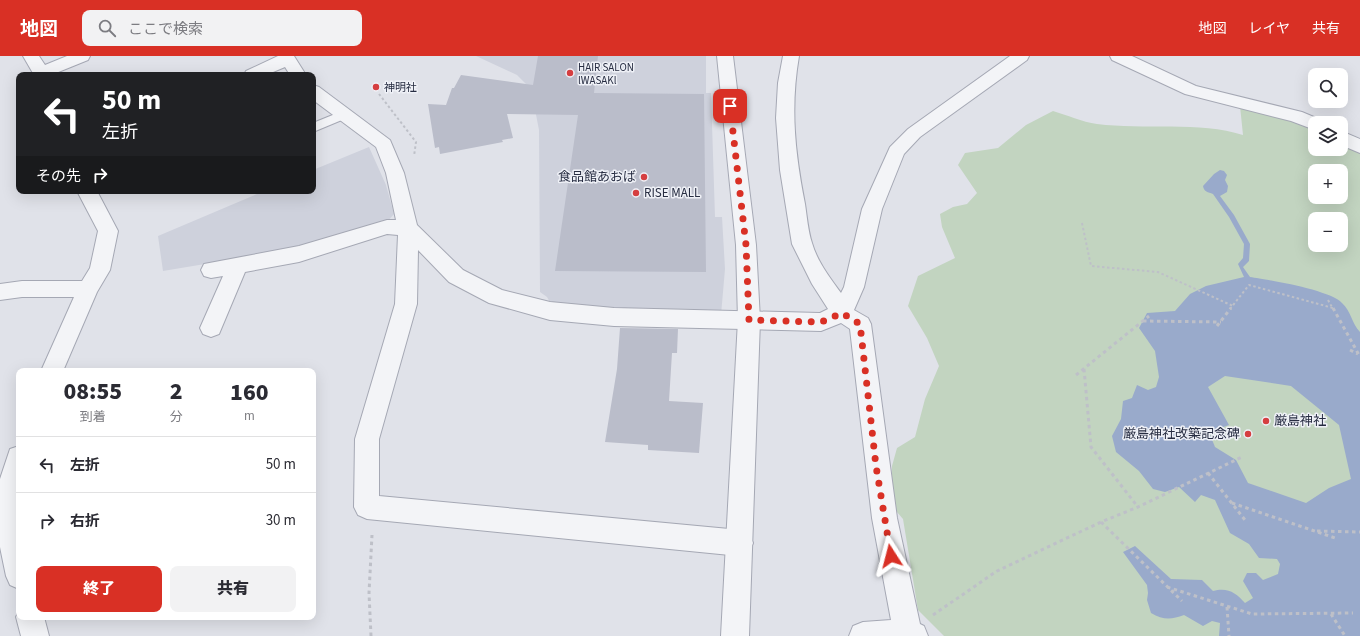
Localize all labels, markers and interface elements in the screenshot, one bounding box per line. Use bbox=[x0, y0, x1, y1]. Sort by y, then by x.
search box bbox=[82, 10, 362, 46]
text: 地図 bbox=[20, 16, 58, 43]
icon: search bbox=[96, 17, 118, 39]
text: ここで検索 bbox=[128, 19, 203, 40]
text: 地図 bbox=[1198, 19, 1226, 39]
text: レイヤ bbox=[1248, 19, 1290, 39]
text: 共有 bbox=[1312, 19, 1340, 39]
place label: HAIR SALON lWASAKl bbox=[578, 60, 634, 88]
marker: HAIR SALON lWASAKl bbox=[565, 68, 575, 78]
map controls bbox=[1308, 68, 1348, 252]
button: search bbox=[1308, 68, 1348, 108]
text: 50 m bbox=[102, 80, 161, 120]
place label: 神明社 bbox=[384, 80, 417, 95]
marker: 神明社 bbox=[371, 82, 381, 92]
icon: left bbox=[36, 88, 88, 140]
pin bbox=[713, 89, 747, 123]
icon: arrive bbox=[719, 95, 741, 117]
button: layers bbox=[1308, 116, 1348, 156]
text: 左折 bbox=[102, 120, 138, 145]
icon: right bbox=[89, 164, 111, 186]
button: + bbox=[1308, 164, 1348, 204]
text: その先 bbox=[36, 166, 81, 187]
place label: 食品館あおば bbox=[558, 168, 636, 186]
marker: 食品館あおば bbox=[639, 172, 649, 182]
place label: RISE MALL bbox=[644, 184, 700, 202]
marker: RISE MALL bbox=[631, 188, 641, 198]
button: − bbox=[1308, 212, 1348, 252]
text: 08:55 bbox=[63, 374, 122, 409]
text: 2 bbox=[170, 374, 183, 409]
text: 160 bbox=[230, 375, 269, 410]
text: m bbox=[244, 407, 255, 425]
text: 到着 bbox=[80, 408, 106, 426]
text: 分 bbox=[170, 408, 183, 426]
place label: 厳島神社 bbox=[1274, 412, 1326, 430]
marker: 厳島神社 bbox=[1261, 416, 1271, 426]
place label: 厳島神社改築記念碑 bbox=[1123, 425, 1240, 443]
marker: 厳島神社改築記念碑 bbox=[1243, 429, 1253, 439]
icon: left bbox=[36, 454, 58, 476]
text: 50 m bbox=[266, 454, 296, 475]
text: 左折 bbox=[70, 455, 100, 476]
icon: right bbox=[36, 510, 58, 532]
text: 30 m bbox=[266, 510, 296, 531]
text: 右折 bbox=[70, 511, 100, 532]
position arrow bbox=[870, 535, 912, 577]
button: 終了 bbox=[36, 566, 162, 612]
button: 共有 bbox=[170, 566, 296, 612]

